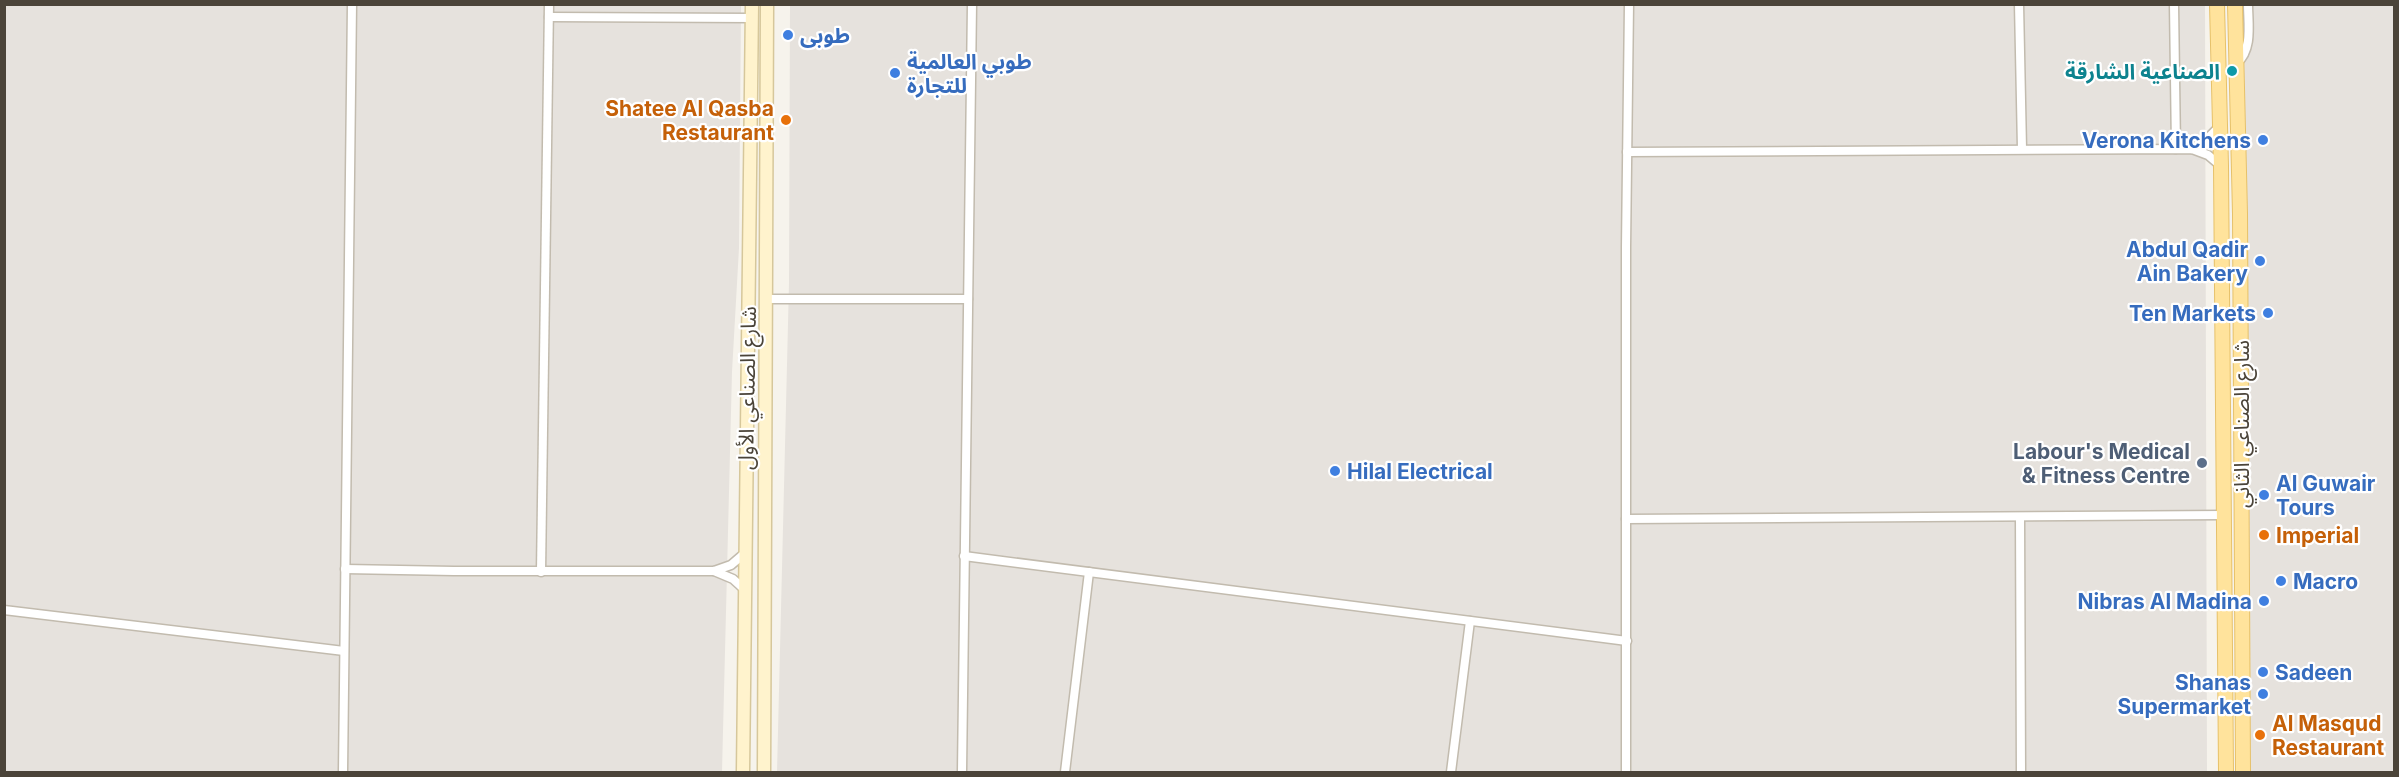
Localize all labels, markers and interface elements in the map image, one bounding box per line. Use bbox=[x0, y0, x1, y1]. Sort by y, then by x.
place label: طوبى bbox=[800, 23, 850, 48]
marker: طوبى bbox=[781, 28, 795, 42]
place label: طوبي العالمية للتجارة bbox=[907, 49, 1032, 98]
place label: الصناعية الشارقة bbox=[2065, 59, 2220, 84]
marker: الصناعية الشارقة bbox=[2225, 64, 2239, 78]
marker: طوبي العالمية للتجارة bbox=[888, 66, 902, 80]
place label: Shatee Al Qasba Restaurant bbox=[605, 96, 774, 145]
marker: Shatee Al Qasba Restaurant bbox=[779, 113, 793, 127]
place label: Verona Kitchens bbox=[2082, 128, 2251, 153]
marker: Verona Kitchens bbox=[2256, 133, 2270, 147]
place label: Abdul Qadir Ain Bakery bbox=[2126, 237, 2248, 286]
marker: Abdul Qadir Ain Bakery bbox=[2253, 254, 2267, 268]
place label: Ten Markets bbox=[2129, 301, 2256, 326]
street label: شارع الصناعي الأول bbox=[733, 306, 765, 470]
marker: Ten Markets bbox=[2261, 306, 2275, 320]
street label: شارع الصناعي الثاني bbox=[2229, 340, 2257, 508]
place label: Labour's Medical & Fitness Centre bbox=[2013, 439, 2190, 488]
marker: Labour's Medical & Fitness Centre bbox=[2195, 456, 2209, 470]
place label: Hilal Electrical bbox=[1347, 459, 1493, 484]
marker: Hilal Electrical bbox=[1328, 464, 1342, 478]
place label: Al Guwair Tours bbox=[2276, 471, 2376, 520]
marker: Al Guwair Tours bbox=[2257, 488, 2271, 502]
place label: Imperial bbox=[2276, 523, 2359, 548]
marker: Imperial bbox=[2257, 528, 2271, 542]
place label: Macro bbox=[2293, 569, 2358, 594]
marker: Macro bbox=[2274, 574, 2288, 588]
place label: Nibras Al Madina bbox=[2078, 589, 2252, 614]
marker: Nibras Al Madina bbox=[2257, 594, 2271, 608]
place label: Sadeen bbox=[2275, 660, 2352, 685]
marker: Sadeen bbox=[2256, 665, 2270, 679]
place label: Shanas Supermarket bbox=[2118, 670, 2251, 719]
marker: Shanas Supermarket bbox=[2256, 687, 2270, 701]
place label: Al Masqud Restaurant bbox=[2272, 711, 2384, 760]
marker: Al Masqud Restaurant bbox=[2253, 728, 2267, 742]

